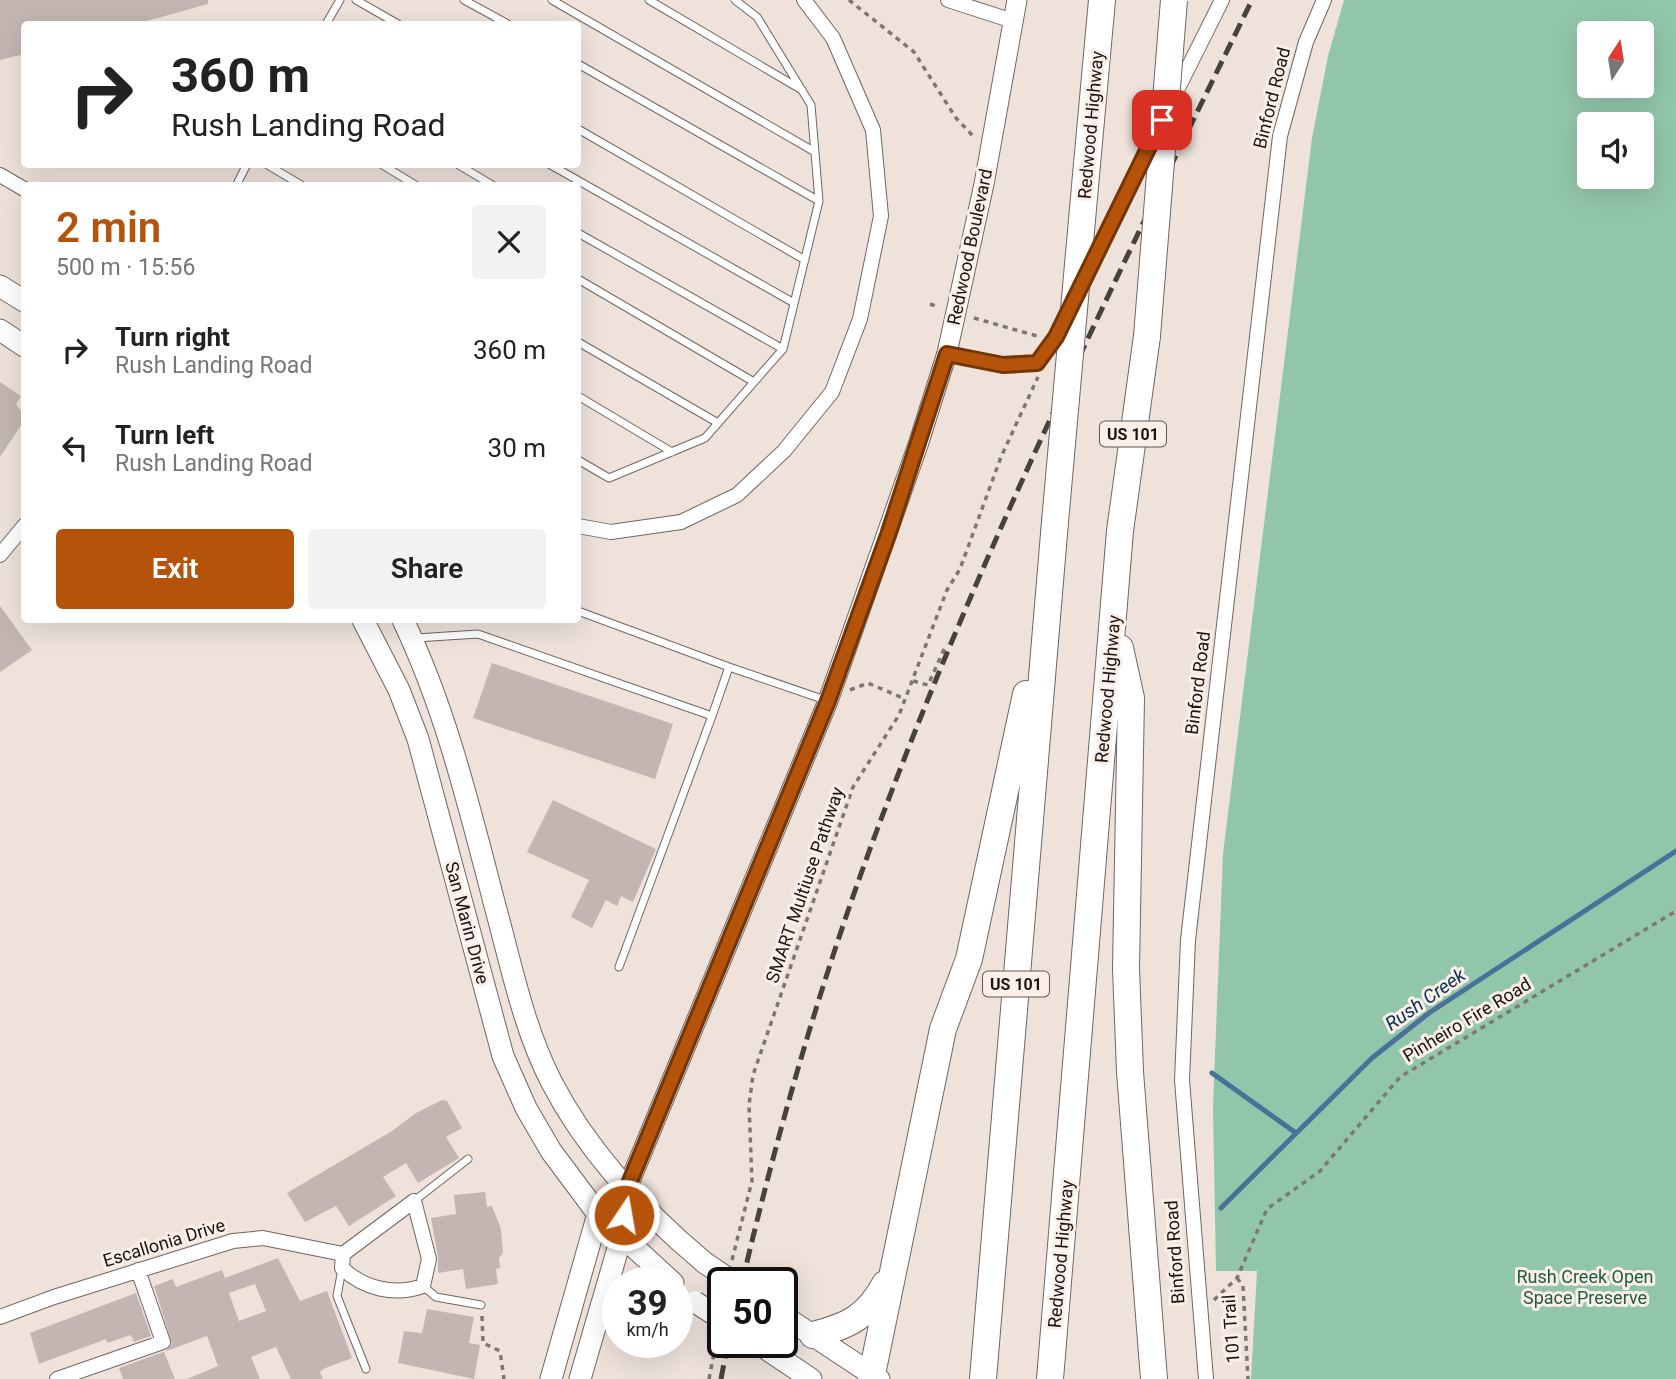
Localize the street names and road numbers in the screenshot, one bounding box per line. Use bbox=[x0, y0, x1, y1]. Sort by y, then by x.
street label: Binford Road bbox=[1249, 45, 1294, 151]
street label: Redwood Highway bbox=[1074, 50, 1107, 200]
street label: Redwood Boulevard bbox=[943, 167, 996, 327]
road number: US 101 bbox=[1100, 422, 1166, 446]
street label: Redwood Highway bbox=[1091, 614, 1124, 764]
street label: Binford Road bbox=[1181, 630, 1214, 736]
street label: SMART Multiuse Pathway bbox=[761, 784, 848, 985]
street label: San Marin Drive bbox=[441, 859, 494, 986]
road number: US 101 bbox=[983, 972, 1049, 996]
street label: Pinheiro Fire Road bbox=[1399, 973, 1535, 1066]
street label: Redwood Highway bbox=[1044, 1179, 1077, 1329]
street label: Binford Road bbox=[1160, 1199, 1189, 1305]
street label: Escallonia Drive bbox=[100, 1214, 228, 1271]
street label: 101 Trail bbox=[1218, 1294, 1243, 1364]

